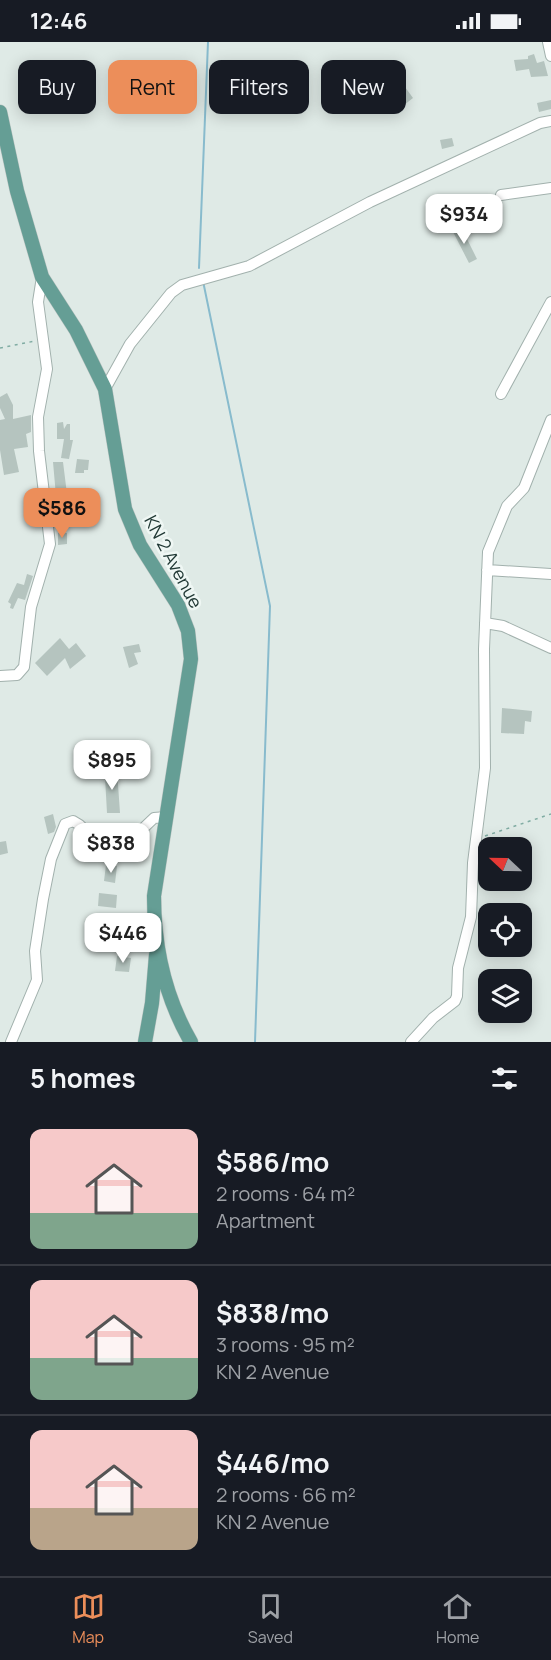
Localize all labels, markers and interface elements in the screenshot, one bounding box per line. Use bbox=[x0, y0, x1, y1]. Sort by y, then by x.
text: 12:46 bbox=[30, 6, 87, 36]
chip: Buy bbox=[18, 60, 96, 114]
chip: Rent bbox=[108, 60, 197, 114]
chip: Filters bbox=[209, 60, 309, 114]
chip: New bbox=[321, 60, 406, 114]
pin: $934 bbox=[428, 194, 500, 245]
text: $934 bbox=[440, 200, 488, 227]
pin: $586 bbox=[26, 488, 98, 539]
text: $586 bbox=[38, 494, 86, 521]
street label: KN 2 Avenue bbox=[139, 511, 208, 612]
pin: $895 bbox=[76, 740, 148, 791]
text: $895 bbox=[88, 746, 136, 773]
pin: $838 bbox=[75, 823, 147, 874]
text: $838 bbox=[87, 829, 135, 856]
north arrow bbox=[478, 837, 532, 891]
map controls bbox=[478, 837, 532, 1023]
button: locate bbox=[478, 903, 532, 957]
pin: $446 bbox=[87, 913, 159, 964]
text: $446 bbox=[98, 919, 148, 946]
button: layers bbox=[478, 969, 532, 1023]
text: 5 homes bbox=[30, 1060, 136, 1096]
icon: filters bbox=[488, 1062, 521, 1095]
text: $586/mo bbox=[216, 1144, 329, 1180]
icon: home bbox=[78, 1153, 150, 1225]
text: 2 rooms · 64 m² bbox=[216, 1180, 355, 1207]
text: Apartment bbox=[216, 1207, 315, 1234]
text: $838/mo bbox=[216, 1295, 329, 1331]
icon: home bbox=[78, 1304, 150, 1376]
text: 3 rooms · 95 m² bbox=[216, 1331, 355, 1358]
text: KN 2 Avenue bbox=[216, 1358, 329, 1385]
text: $446/mo bbox=[216, 1445, 330, 1481]
icon: home bbox=[78, 1454, 150, 1526]
text: 2 rooms · 66 m² bbox=[216, 1481, 356, 1508]
text: KN 2 Avenue bbox=[216, 1508, 329, 1535]
tab: Map bbox=[72, 1590, 105, 1648]
tab: Saved bbox=[248, 1590, 293, 1648]
tab: Home bbox=[436, 1590, 479, 1648]

